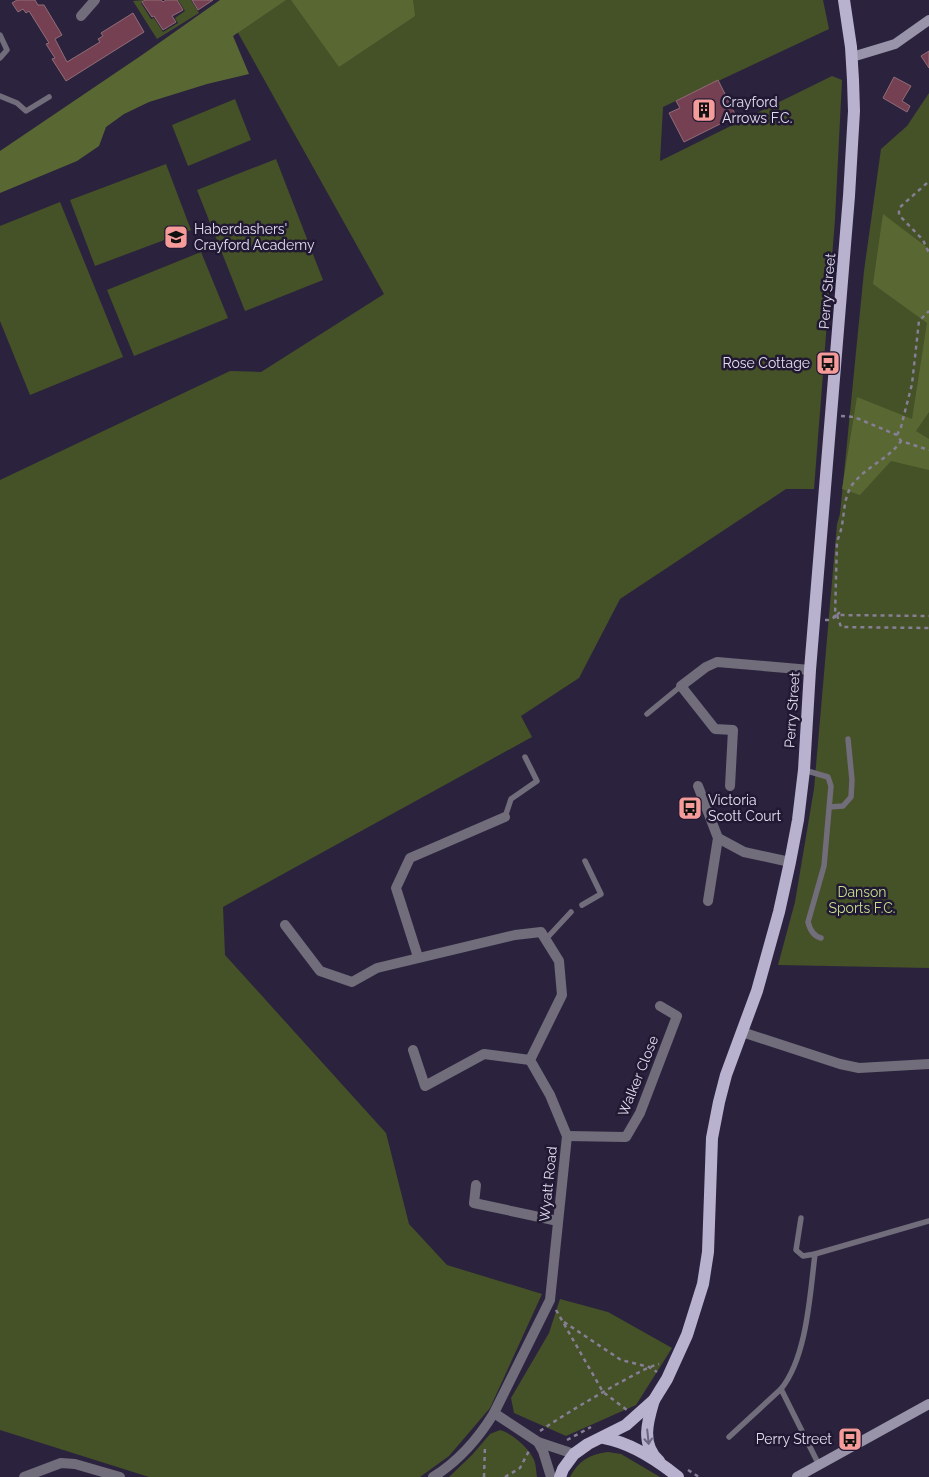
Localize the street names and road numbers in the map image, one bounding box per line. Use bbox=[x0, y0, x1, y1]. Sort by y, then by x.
street label: Perry Street bbox=[816, 252, 838, 330]
street label: Perry Street bbox=[781, 671, 803, 749]
street label: Walker Close bbox=[615, 1033, 661, 1119]
street label: Wyatt Road bbox=[536, 1145, 560, 1223]

